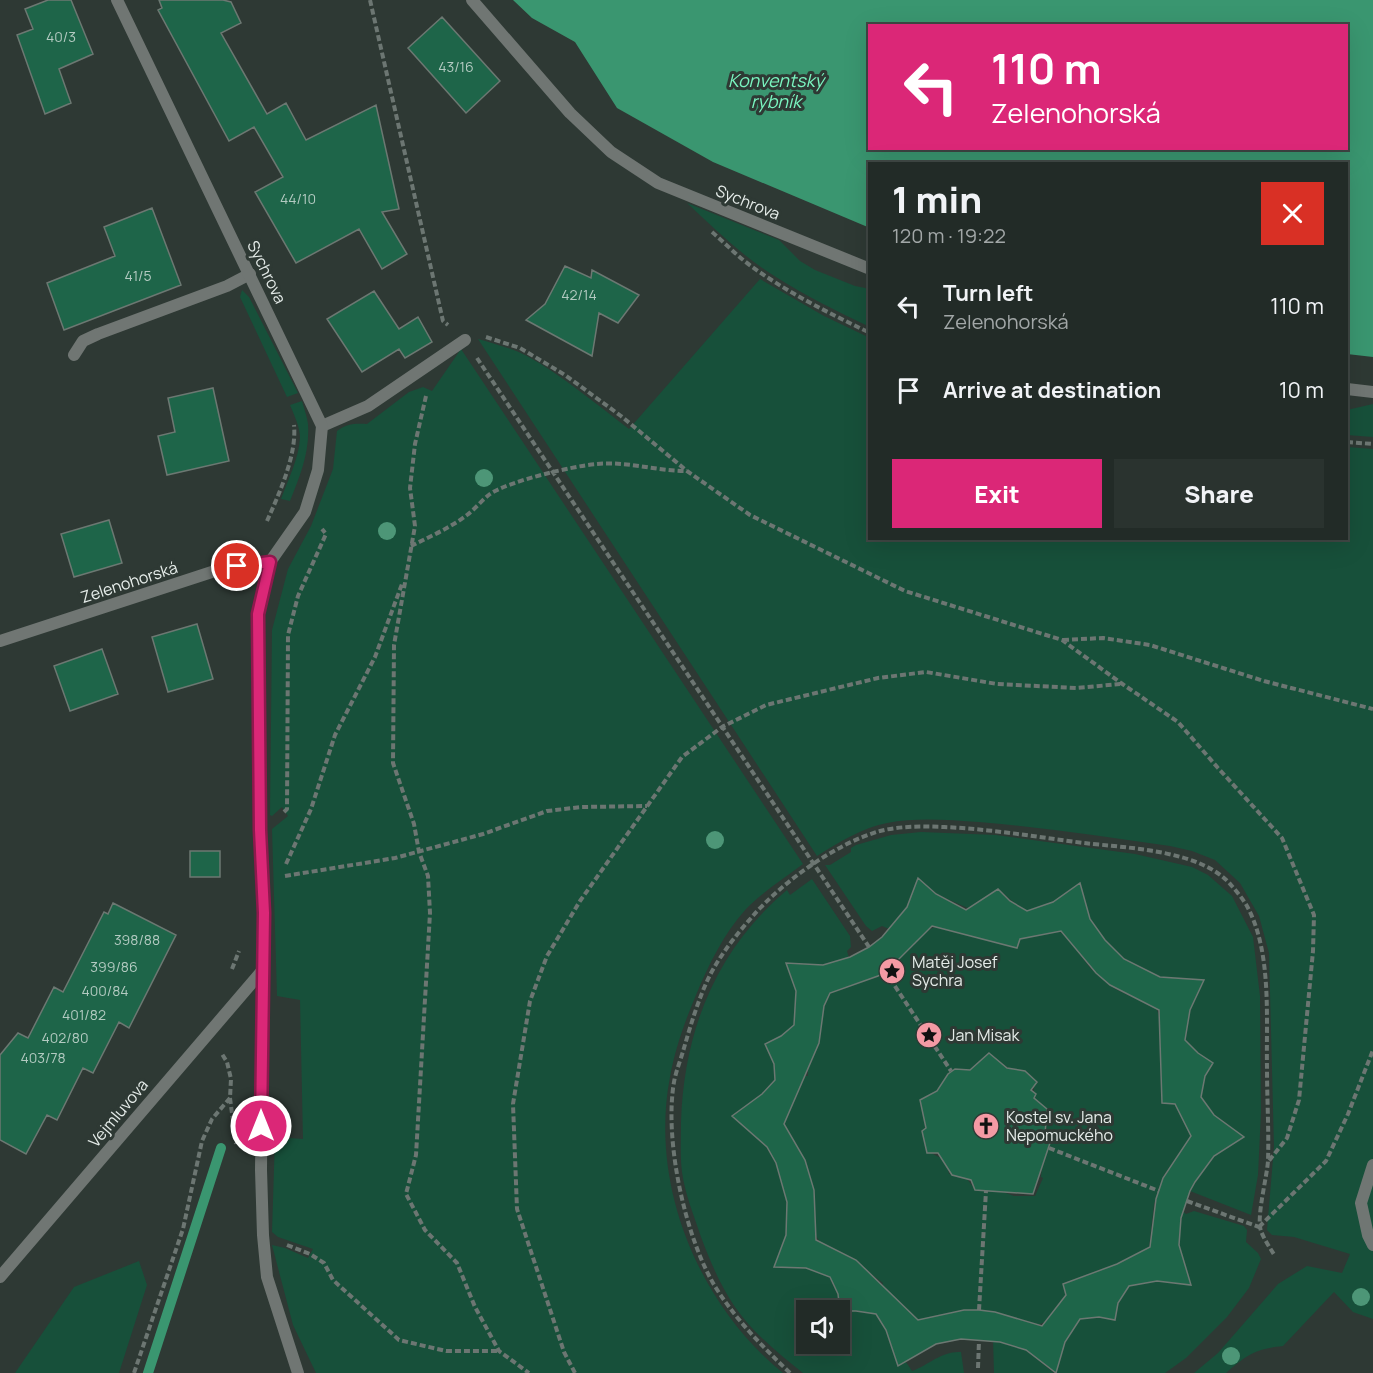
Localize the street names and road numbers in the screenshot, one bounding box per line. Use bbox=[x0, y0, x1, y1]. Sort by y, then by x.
street label: Sychrova bbox=[713, 179, 783, 225]
street label: Sychrova bbox=[242, 237, 292, 307]
street label: Zelenohorská bbox=[78, 556, 180, 608]
street label: Vejmluvova bbox=[83, 1074, 153, 1152]

